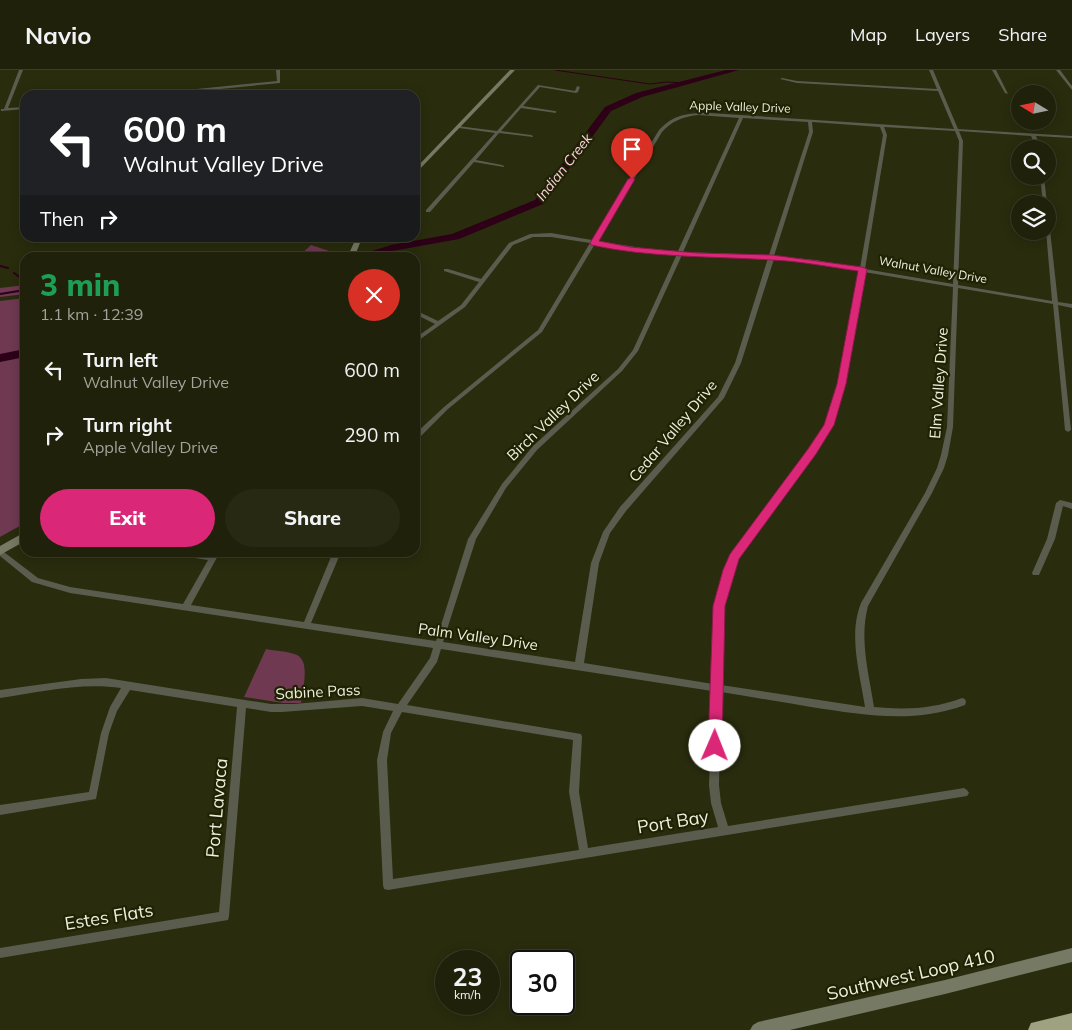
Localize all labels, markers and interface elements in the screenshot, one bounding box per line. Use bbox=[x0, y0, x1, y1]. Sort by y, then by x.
text: Navio bbox=[25, 20, 91, 50]
text: Map bbox=[850, 23, 887, 46]
text: Layers bbox=[915, 23, 970, 46]
text: Share bbox=[998, 23, 1047, 46]
north arrow bbox=[1011, 85, 1056, 130]
map controls bbox=[1011, 85, 1056, 240]
street label: Apple Valley Drive bbox=[689, 97, 791, 116]
text: 600 m bbox=[123, 107, 227, 151]
icon: left bbox=[40, 110, 105, 175]
pin bbox=[611, 128, 653, 179]
water label: Indian Creek bbox=[532, 129, 596, 204]
icon: arrive bbox=[618, 135, 646, 163]
button: search bbox=[1011, 140, 1056, 185]
text: Walnut Valley Drive bbox=[123, 150, 324, 178]
button: layers bbox=[1011, 195, 1056, 240]
icon: right bbox=[94, 205, 122, 233]
text: Then bbox=[40, 207, 84, 231]
street label: Walnut Valley Drive bbox=[878, 253, 988, 286]
text: 3 min bbox=[40, 266, 120, 304]
button: close bbox=[348, 269, 400, 321]
text: 1.1 km · 12:39 bbox=[40, 304, 143, 324]
street label: Elm Valley Drive bbox=[925, 327, 952, 439]
text: Turn left bbox=[83, 348, 158, 372]
icon: left bbox=[40, 356, 68, 384]
text: 600 m bbox=[344, 358, 400, 382]
street label: Birch Valley Drive bbox=[502, 367, 603, 465]
text: Walnut Valley Drive bbox=[83, 372, 229, 392]
street label: Cedar Valley Drive bbox=[624, 376, 721, 486]
text: Turn right bbox=[83, 413, 172, 437]
icon: right bbox=[40, 421, 68, 449]
text: 290 m bbox=[344, 423, 400, 447]
text: Apple Valley Drive bbox=[83, 437, 218, 457]
button: Exit bbox=[40, 489, 215, 547]
button: Share bbox=[225, 489, 400, 547]
street label: Palm Valley Drive bbox=[417, 619, 539, 654]
street label: Sabine Pass bbox=[275, 680, 361, 703]
position arrow bbox=[688, 719, 740, 771]
street label: Port Lavaca bbox=[201, 757, 232, 859]
street label: Port Bay bbox=[636, 804, 711, 839]
street label: Estes Flats bbox=[63, 898, 155, 935]
street label: Southwest Loop 410 bbox=[825, 944, 997, 1005]
speed limit sign: 30 bbox=[510, 950, 575, 1015]
text: 23 bbox=[452, 961, 483, 992]
text: km/h bbox=[454, 987, 481, 1002]

